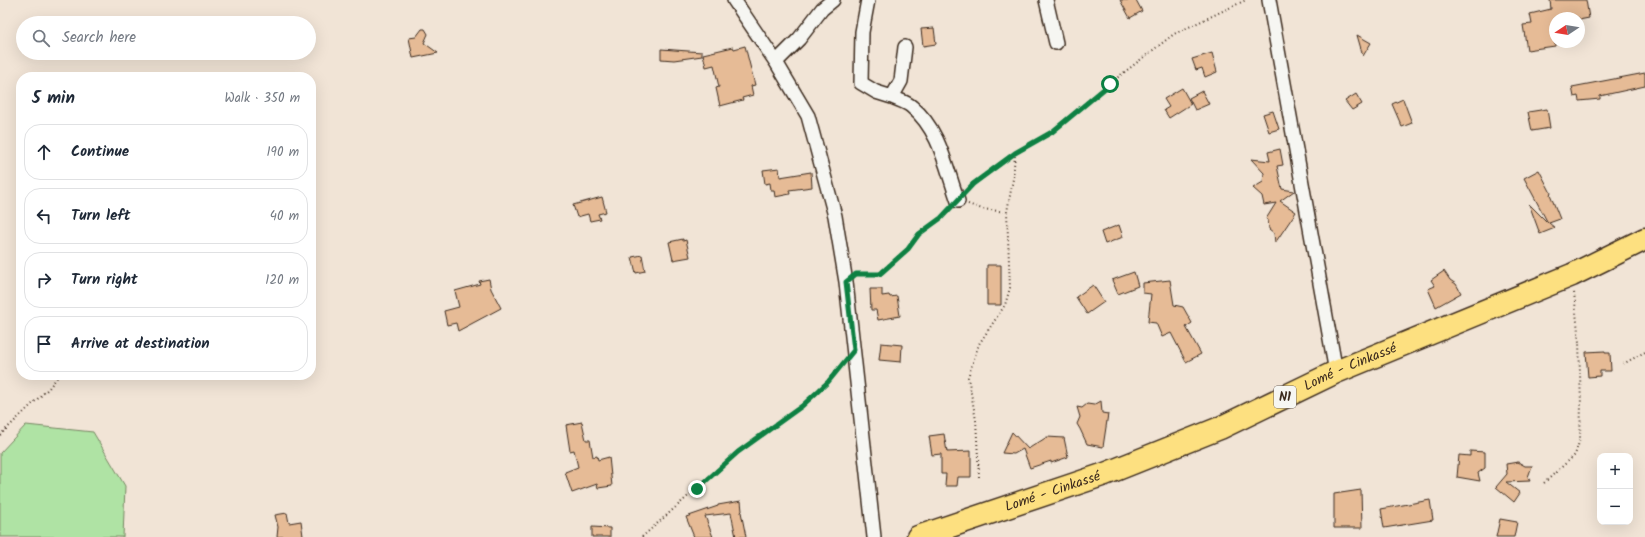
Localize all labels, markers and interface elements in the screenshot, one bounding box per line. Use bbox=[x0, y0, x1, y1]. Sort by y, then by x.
north arrow bbox=[1549, 12, 1585, 48]
search box bbox=[16, 16, 316, 60]
text: Search here bbox=[62, 26, 136, 50]
icon: search bbox=[30, 27, 52, 49]
route start bbox=[1101, 75, 1119, 93]
text: 5 min bbox=[32, 85, 75, 112]
text: Walk · 350 m bbox=[224, 88, 300, 109]
text: Continue bbox=[71, 140, 129, 164]
icon: ahead bbox=[33, 141, 55, 163]
text: 190 m bbox=[267, 142, 299, 163]
text: Turn left bbox=[71, 204, 131, 228]
icon: left bbox=[33, 205, 55, 227]
text: 40 m bbox=[270, 206, 299, 227]
text: Turn right bbox=[71, 268, 138, 292]
icon: right bbox=[33, 269, 55, 291]
text: 120 m bbox=[265, 270, 299, 291]
text: Arrive at destination bbox=[71, 332, 210, 356]
icon: arrive bbox=[33, 333, 55, 355]
street label: Lomé - Cinkassé bbox=[1300, 337, 1401, 397]
road number: N1 bbox=[1274, 386, 1296, 408]
map controls bbox=[1597, 453, 1633, 525]
button: + bbox=[1597, 453, 1633, 489]
street label: Lomé - Cinkassé bbox=[1002, 465, 1104, 518]
route end bbox=[688, 480, 706, 498]
button: − bbox=[1597, 489, 1633, 525]

